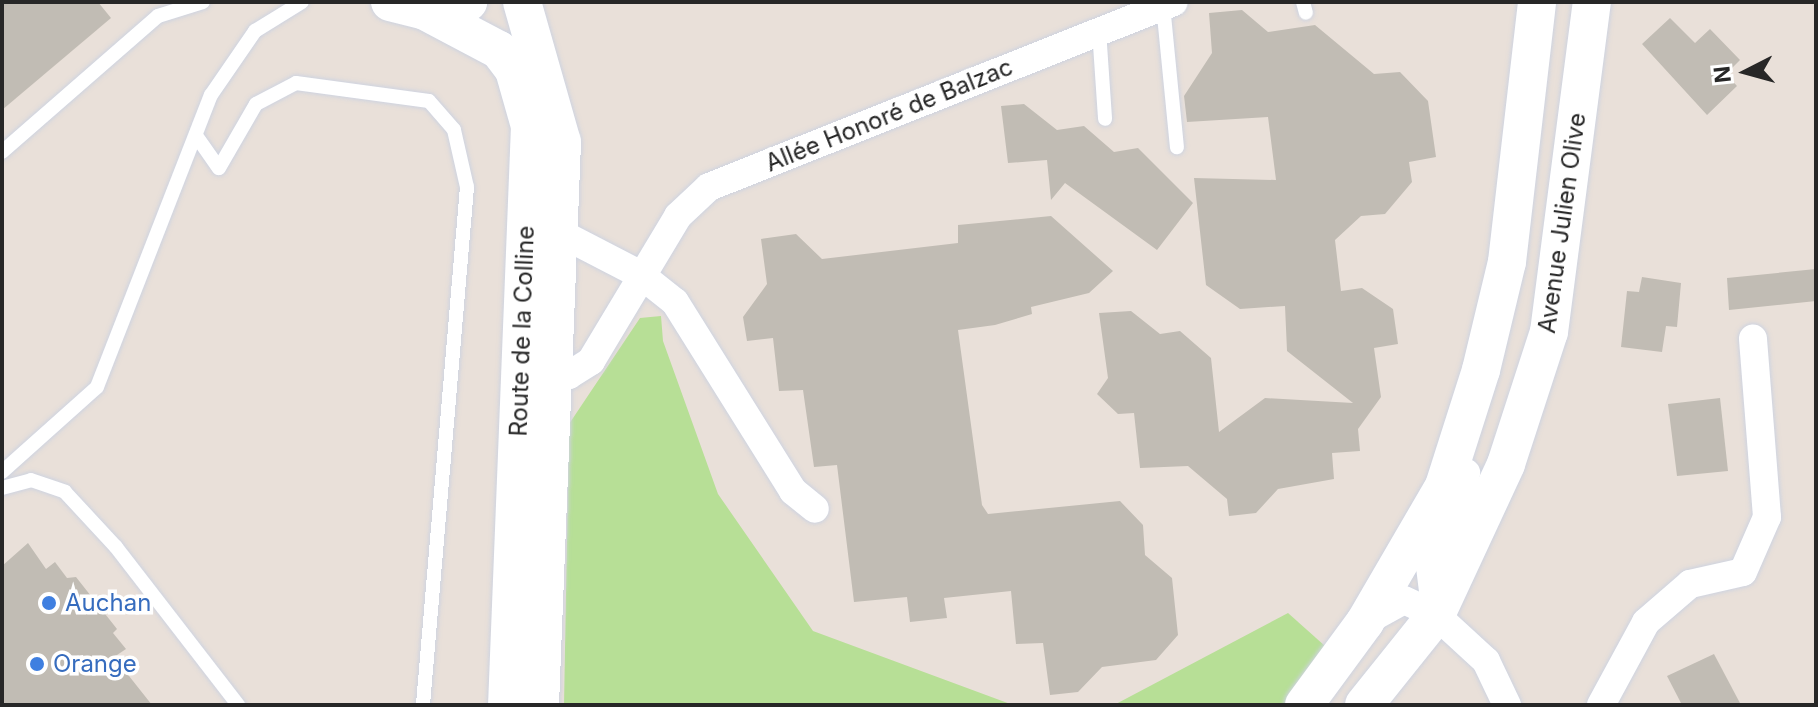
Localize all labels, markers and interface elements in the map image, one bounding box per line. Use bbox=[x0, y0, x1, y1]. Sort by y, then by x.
north arrow bbox=[1706, 32, 1786, 112]
street label: Allée Honoré de Balzac bbox=[761, 52, 1017, 178]
text: N bbox=[1708, 65, 1736, 84]
street label: Avenue Julien Olive bbox=[1532, 111, 1592, 335]
street label: Route de la Colline bbox=[504, 225, 540, 437]
place label: Auchan bbox=[65, 589, 151, 617]
marker: Auchan bbox=[40, 594, 58, 612]
place label: Orange bbox=[53, 650, 137, 678]
marker: Orange bbox=[28, 655, 46, 673]

